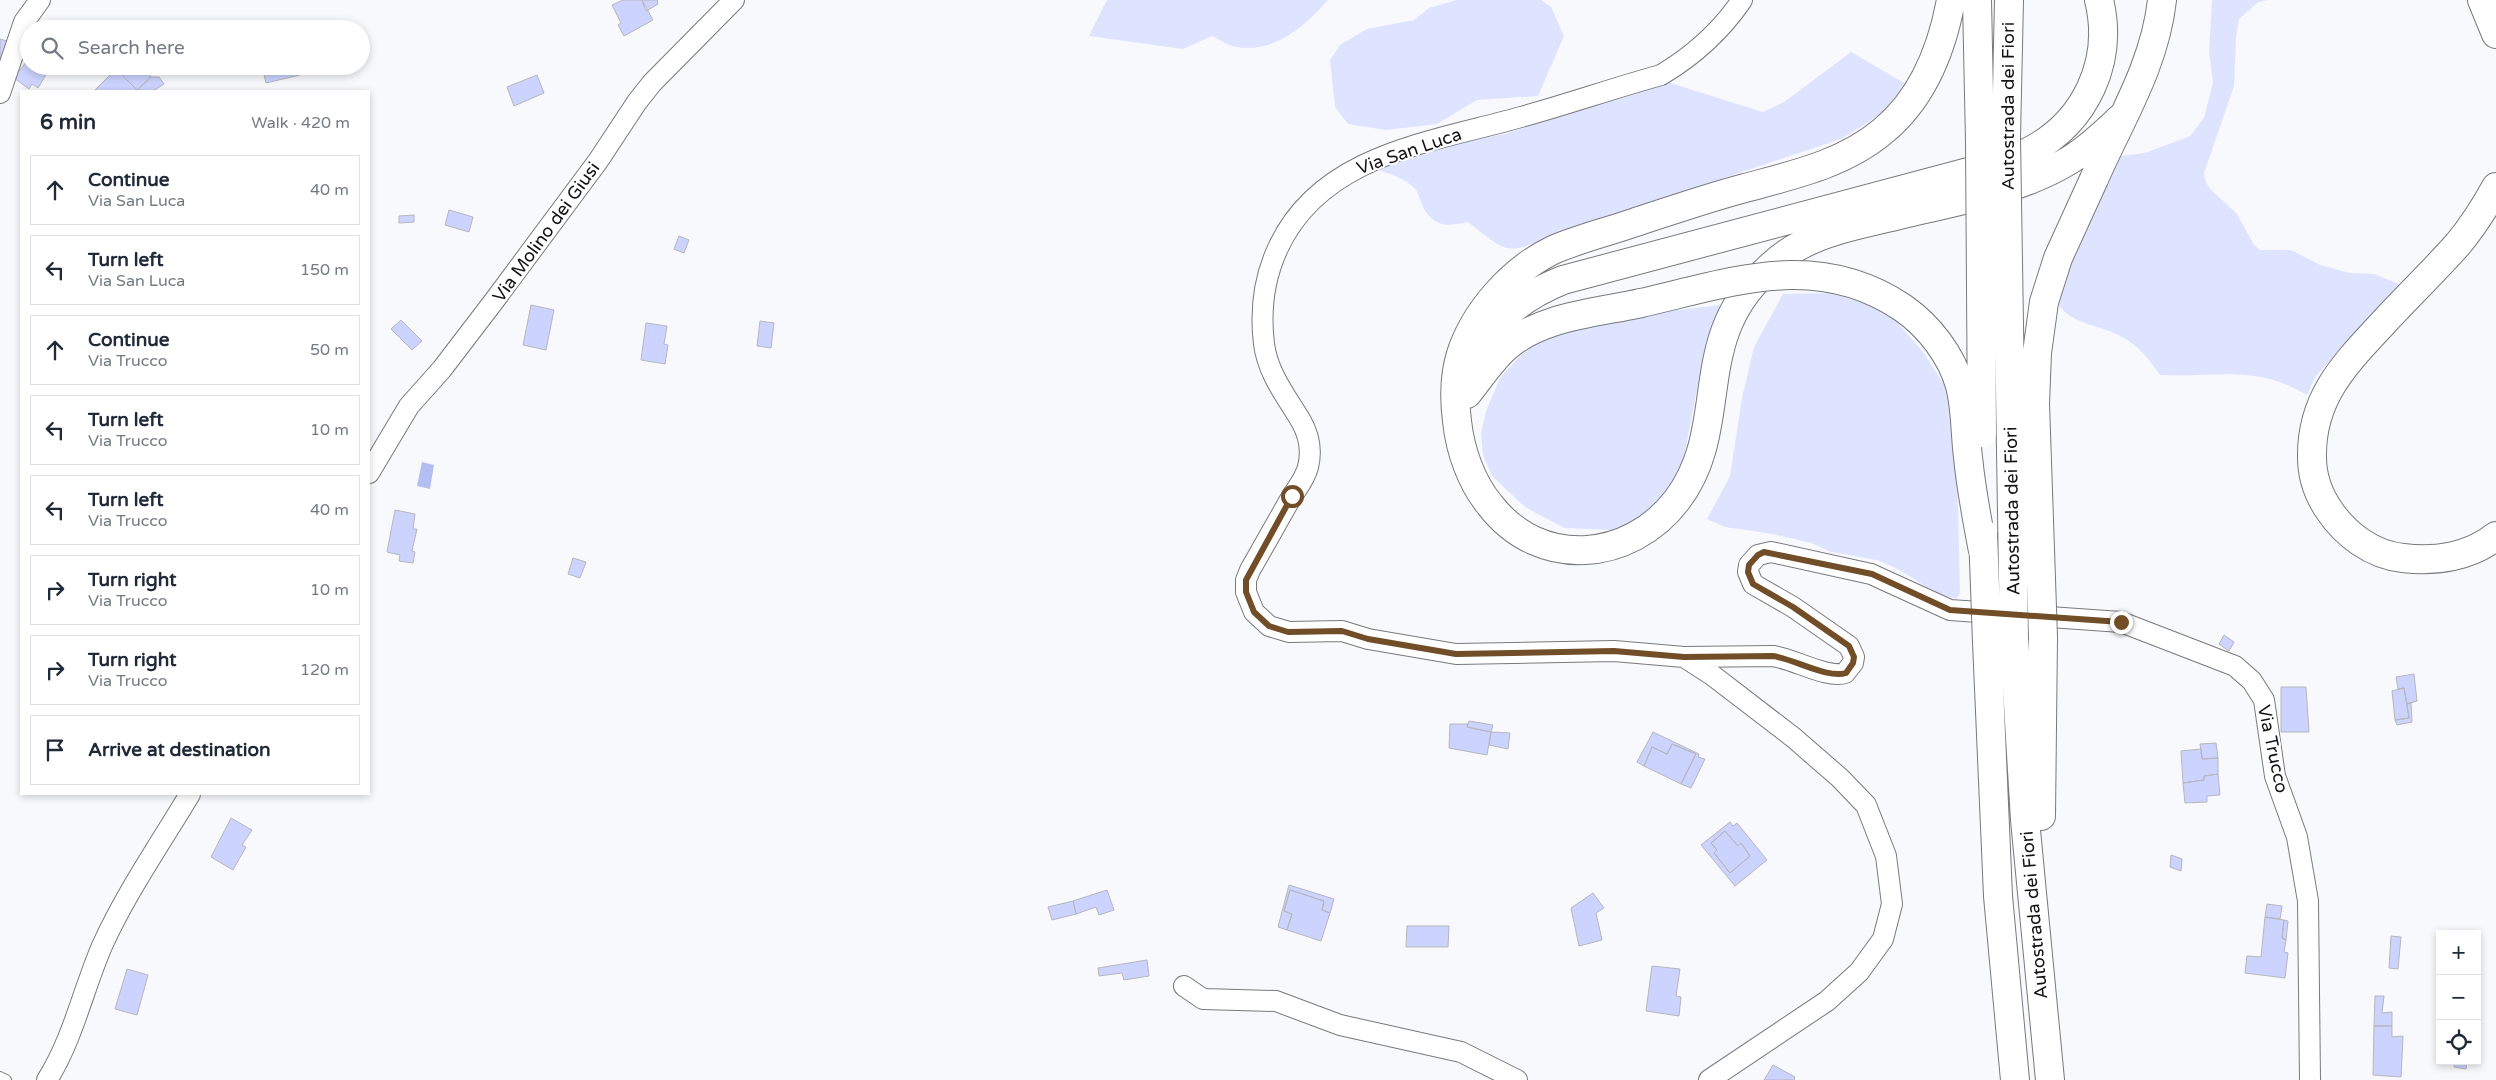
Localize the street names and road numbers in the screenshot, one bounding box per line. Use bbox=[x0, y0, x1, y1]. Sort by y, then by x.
street label: Autostrada dei Fiori bbox=[1997, 22, 2019, 190]
street label: Via San Luca bbox=[1354, 123, 1464, 179]
street label: Via Molino dei Giusi bbox=[488, 158, 604, 306]
street label: Autostrada dei Fiori bbox=[2000, 426, 2024, 596]
street label: Via Trucco bbox=[2253, 703, 2293, 795]
street label: Autostrada dei Fiori bbox=[2016, 830, 2052, 1000]

